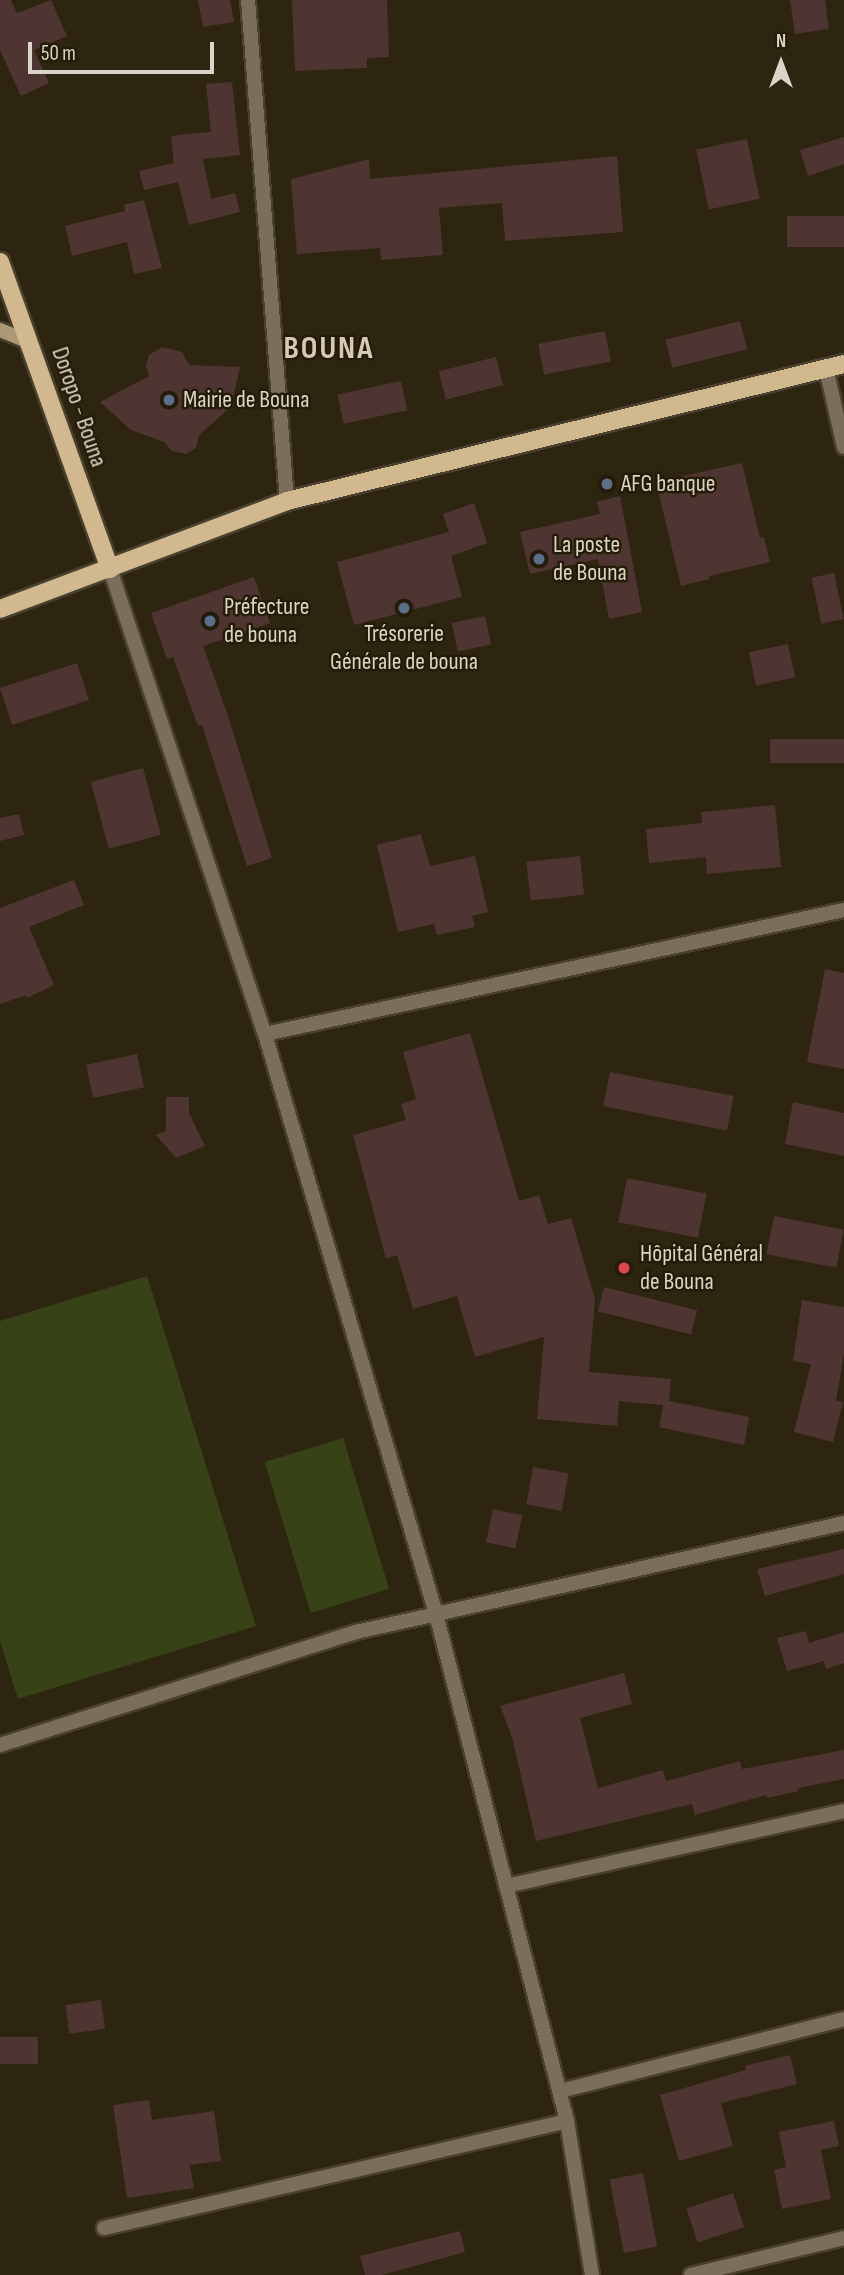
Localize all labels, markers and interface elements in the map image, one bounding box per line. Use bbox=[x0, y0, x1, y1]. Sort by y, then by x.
scale bar bbox=[32, 28, 217, 72]
north arrow bbox=[746, 28, 816, 98]
text: N bbox=[776, 30, 786, 53]
text: 50 m bbox=[41, 41, 76, 66]
district label: BOUNA bbox=[284, 330, 374, 368]
street label: Doropo - Bouna bbox=[45, 343, 113, 471]
place label: Mairie de Bouna bbox=[183, 386, 309, 414]
marker: Mairie de Bouna bbox=[161, 392, 177, 408]
place label: AFG banque bbox=[621, 470, 715, 498]
marker: AFG banque bbox=[599, 476, 615, 492]
place label: La poste de Bouna bbox=[553, 531, 627, 587]
marker: La poste de Bouna bbox=[531, 551, 547, 567]
place label: Préfecture de bouna bbox=[224, 593, 309, 649]
marker: Trésorerie Générale de bouna bbox=[396, 600, 412, 616]
marker: Préfecture de bouna bbox=[202, 613, 218, 629]
place label: Trésorerie Générale de bouna bbox=[330, 620, 478, 676]
place label: Hôpital Général de Bouna bbox=[640, 1240, 763, 1296]
marker: Hôpital Général de Bouna bbox=[614, 1258, 634, 1278]

